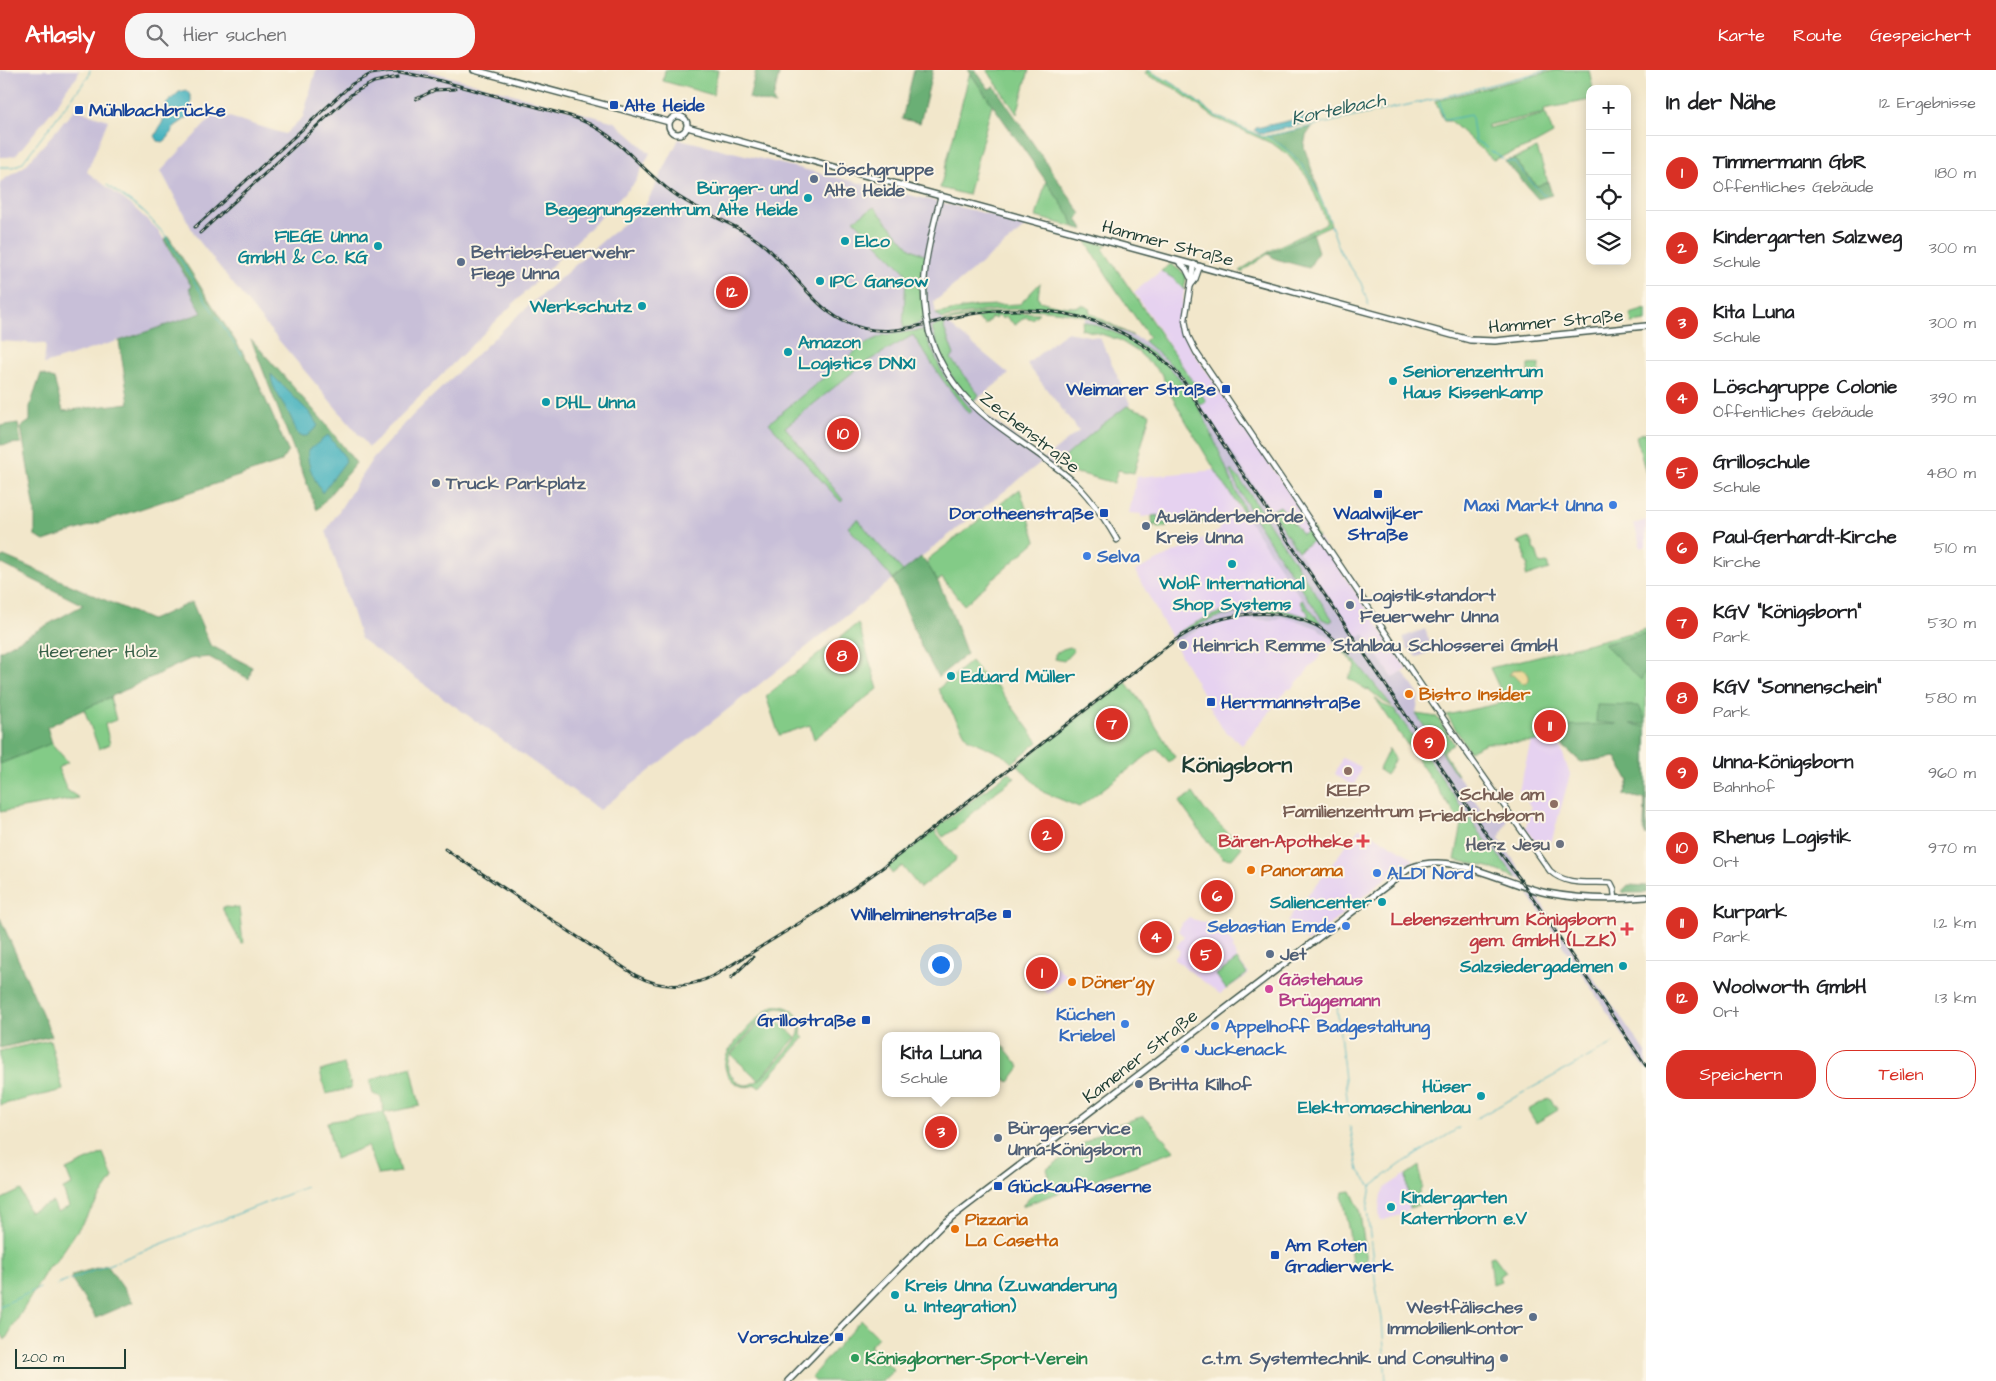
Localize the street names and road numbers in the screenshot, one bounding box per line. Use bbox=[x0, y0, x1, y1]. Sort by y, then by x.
street label: Hammer Straße bbox=[1099, 214, 1237, 273]
street label: Hammer Straße bbox=[1488, 303, 1625, 340]
street label: Zechenstraße bbox=[974, 385, 1085, 480]
street label: Kamener Straße bbox=[1077, 1003, 1203, 1109]

